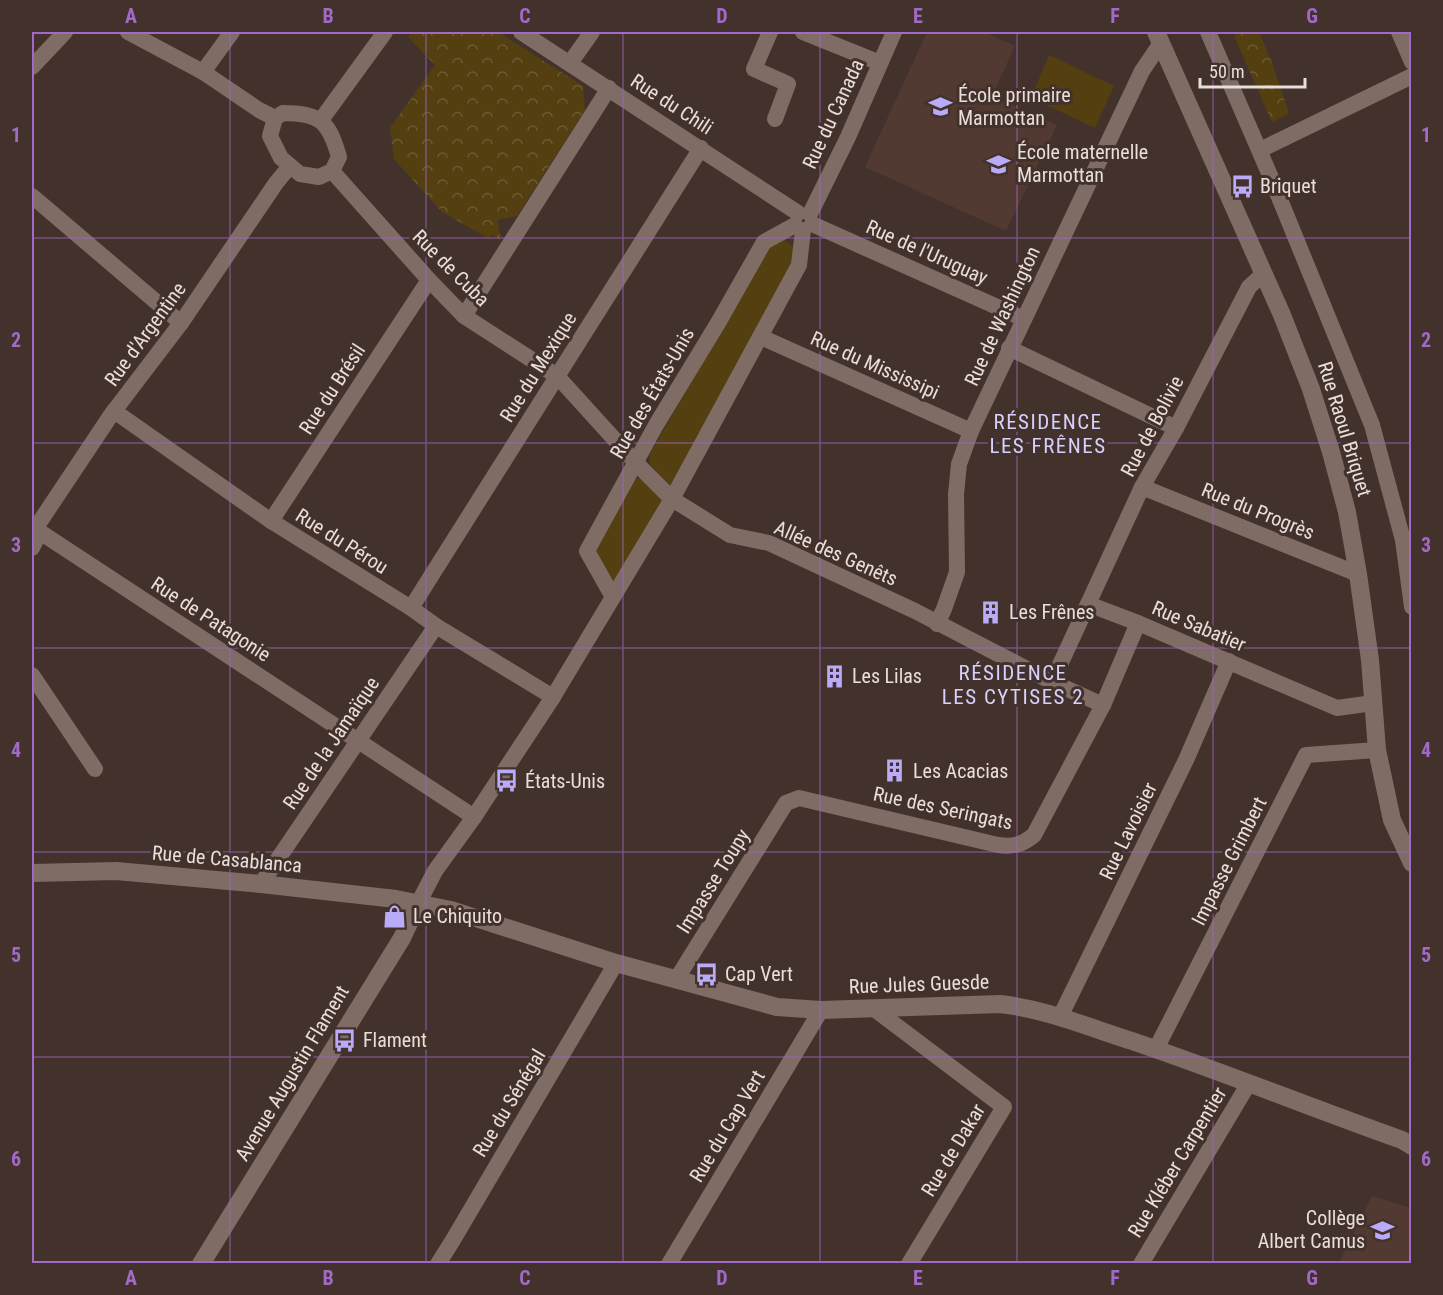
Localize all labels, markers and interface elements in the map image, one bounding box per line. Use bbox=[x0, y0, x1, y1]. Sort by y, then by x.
text: A bbox=[125, 4, 137, 28]
text: B bbox=[322, 4, 334, 28]
text: C bbox=[519, 4, 531, 28]
text: D bbox=[716, 4, 728, 28]
text: E bbox=[913, 4, 923, 28]
text: F bbox=[1110, 4, 1120, 28]
text: G bbox=[1306, 4, 1318, 28]
scale bar bbox=[1200, 51, 1305, 89]
street label: Rue du Canada bbox=[797, 55, 869, 173]
text: 50 m bbox=[1209, 61, 1244, 82]
street label: Rue du Chili bbox=[626, 69, 718, 139]
place label: École primaire Marmottan bbox=[958, 83, 1071, 130]
school or university icon: École primaire Marmottan bbox=[927, 93, 953, 119]
text: 1 bbox=[11, 123, 21, 147]
text: 1 bbox=[1421, 123, 1431, 147]
place label: École maternelle Marmottan bbox=[1017, 140, 1148, 187]
school or university icon: École maternelle Marmottan bbox=[986, 151, 1012, 177]
bus stop icon: Briquet bbox=[1229, 173, 1255, 199]
place label: Briquet bbox=[1260, 174, 1317, 198]
street label: Rue de l'Uruguay bbox=[863, 214, 991, 290]
street label: Rue de Cuba bbox=[408, 225, 494, 311]
street label: Rue de Washington bbox=[959, 243, 1045, 389]
street label: Rue d'Argentine bbox=[99, 277, 191, 391]
street label: Rue du Mexique bbox=[495, 307, 581, 427]
street label: Rue des États-Unis bbox=[605, 323, 699, 463]
street label: Rue du Mississipi bbox=[807, 326, 943, 404]
text: 2 bbox=[11, 328, 21, 352]
text: 2 bbox=[1421, 328, 1431, 352]
street label: Rue du Brésil bbox=[294, 339, 370, 439]
street label: Rue Raoul Briquet bbox=[1313, 359, 1377, 499]
street label: Rue de Bolivie bbox=[1115, 371, 1189, 481]
district label: RÉSIDENCE LES FRÊNES bbox=[989, 410, 1107, 458]
street label: Rue du Progrès bbox=[1198, 477, 1318, 545]
street label: Rue du Pérou bbox=[291, 503, 393, 579]
street label: Allée des Genêts bbox=[771, 515, 901, 591]
text: 3 bbox=[11, 533, 21, 557]
text: 3 bbox=[1421, 533, 1431, 557]
street label: Rue de Patagonie bbox=[147, 571, 275, 667]
street label: Rue Sabatier bbox=[1148, 595, 1250, 657]
building icon: Les Frênes bbox=[978, 599, 1004, 625]
place label: Les Frênes bbox=[1009, 600, 1094, 624]
district label: RÉSIDENCE LES CYTISES 2 bbox=[942, 661, 1084, 709]
building icon: Les Lilas bbox=[821, 663, 847, 689]
place label: Les Lilas bbox=[852, 664, 922, 688]
street label: Rue de la Jamaïque bbox=[278, 672, 384, 814]
text: 4 bbox=[11, 738, 21, 762]
text: 4 bbox=[1421, 738, 1431, 762]
building icon: Les Acacias bbox=[882, 758, 908, 784]
place label: Les Acacias bbox=[913, 759, 1008, 783]
bus stop icon: États-Unis bbox=[494, 768, 520, 794]
place label: États-Unis bbox=[525, 769, 605, 793]
street label: Rue Lavoisier bbox=[1094, 778, 1162, 884]
street label: Rue des Seringats bbox=[871, 782, 1015, 834]
street label: Impasse Grimbert bbox=[1186, 793, 1272, 929]
street label: Impasse Toupy bbox=[671, 824, 755, 938]
street label: Rue de Casablanca bbox=[151, 840, 303, 878]
shop icon: Le Chiquito bbox=[382, 903, 408, 929]
place label: Le Chiquito bbox=[413, 904, 502, 928]
text: 5 bbox=[11, 943, 21, 967]
text: 5 bbox=[1421, 943, 1431, 967]
bus stop icon: Cap Vert bbox=[694, 961, 720, 987]
place label: Cap Vert bbox=[725, 962, 793, 986]
street label: Rue Jules Guesde bbox=[848, 970, 990, 998]
street label: Avenue Augustin Flament bbox=[230, 981, 354, 1165]
bus stop icon: Flament bbox=[332, 1027, 358, 1053]
place label: Flament bbox=[363, 1028, 427, 1052]
street label: Rue du Sénégal bbox=[467, 1045, 551, 1161]
street label: Rue du Cap Vert bbox=[684, 1066, 770, 1186]
street label: Rue Kléber Carpentier bbox=[1123, 1083, 1231, 1241]
street label: Rue de Dakar bbox=[916, 1099, 990, 1201]
text: 6 bbox=[11, 1147, 21, 1171]
text: 6 bbox=[1421, 1147, 1431, 1171]
place label: Collège Albert Camus bbox=[1258, 1206, 1365, 1253]
school or university icon: Collège Albert Camus bbox=[1370, 1217, 1396, 1243]
text: A bbox=[125, 1266, 137, 1290]
text: B bbox=[322, 1266, 334, 1290]
text: C bbox=[519, 1266, 531, 1290]
text: D bbox=[716, 1266, 728, 1290]
text: E bbox=[913, 1266, 923, 1290]
text: F bbox=[1110, 1266, 1120, 1290]
text: G bbox=[1306, 1266, 1318, 1290]

